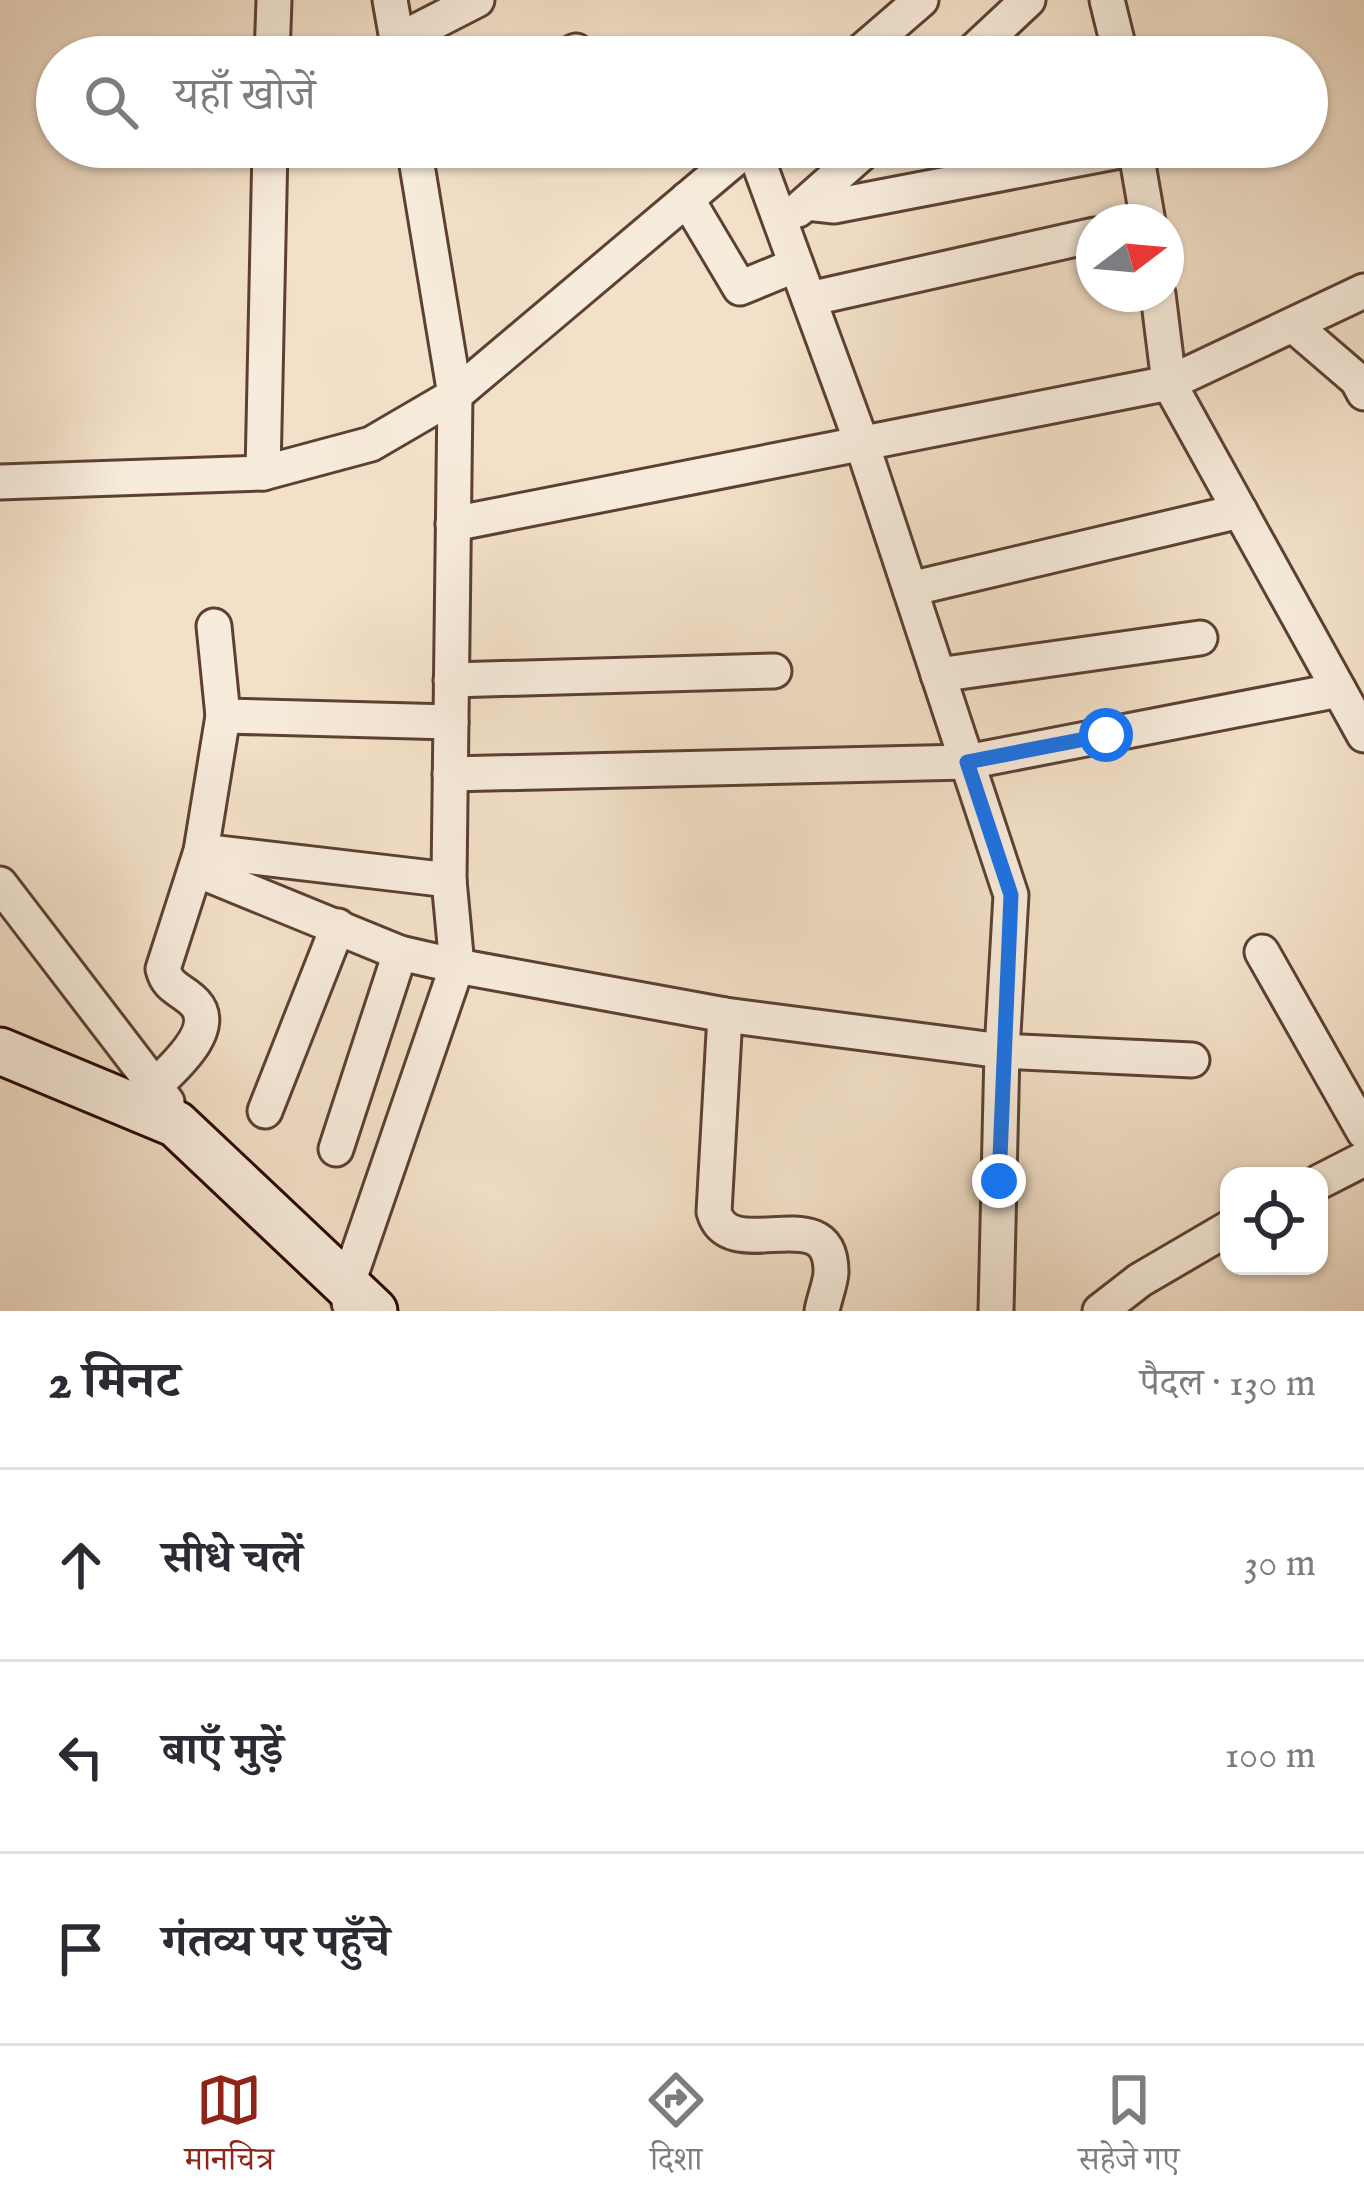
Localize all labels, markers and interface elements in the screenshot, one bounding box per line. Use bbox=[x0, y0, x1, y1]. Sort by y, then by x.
search box bbox=[36, 36, 1328, 168]
text: यहाँ खोजें bbox=[174, 68, 316, 125]
icon: search bbox=[78, 69, 144, 135]
north arrow bbox=[1076, 204, 1184, 312]
route start bbox=[1079, 708, 1133, 762]
route end bbox=[972, 1154, 1026, 1208]
map controls bbox=[1220, 1167, 1328, 1275]
button: locate bbox=[1220, 1167, 1328, 1275]
text: 2 मिनट bbox=[48, 1351, 180, 1416]
text: पैदल · 130 m bbox=[1140, 1360, 1316, 1409]
text: सीधे चलें bbox=[162, 1531, 302, 1588]
icon: ahead bbox=[48, 1532, 114, 1598]
text: 30 m bbox=[1244, 1540, 1316, 1589]
text: बाएँ मुड़ें bbox=[162, 1723, 283, 1780]
icon: left bbox=[48, 1724, 114, 1790]
text: 100 m bbox=[1225, 1732, 1316, 1781]
text: गंतव्य पर पहुँचे bbox=[162, 1915, 390, 1972]
icon: arrive bbox=[48, 1916, 114, 1982]
tab: मानचित्र bbox=[185, 2067, 274, 2191]
tab: दिशा bbox=[643, 2067, 709, 2191]
tab: सहेजे गए bbox=[1078, 2067, 1179, 2191]

